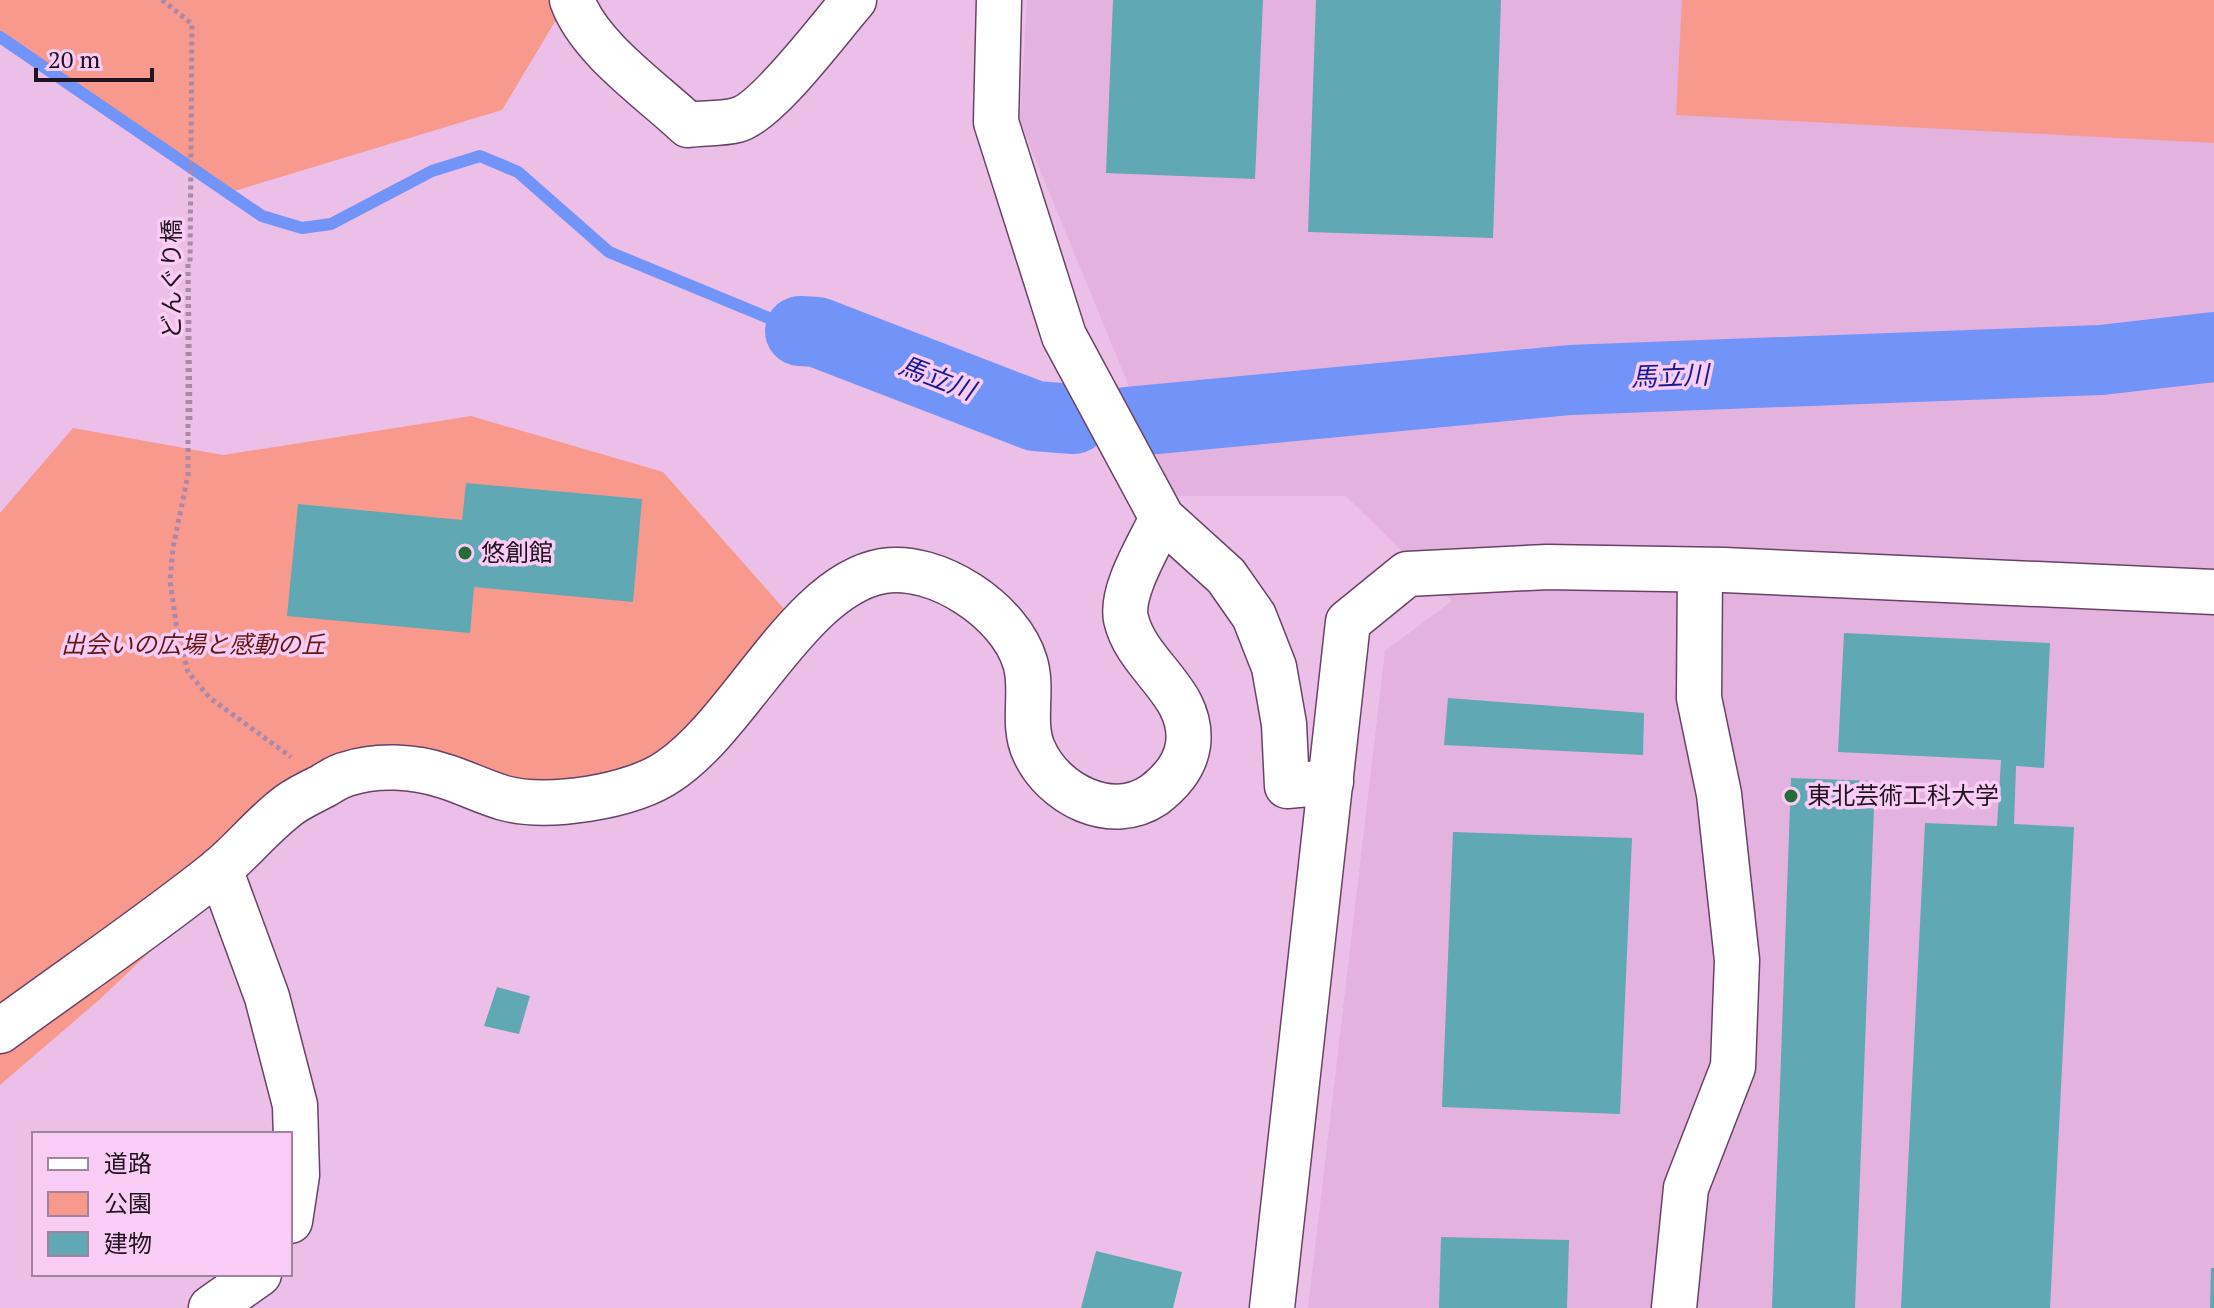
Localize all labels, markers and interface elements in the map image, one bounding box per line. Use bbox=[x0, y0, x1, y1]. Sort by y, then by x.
scale bar bbox=[36, 32, 152, 82]
text: 20 m bbox=[48, 43, 100, 75]
street label: どんぐり橋 bbox=[155, 219, 187, 339]
water label: 馬立川 bbox=[895, 347, 983, 408]
water label: 馬立川 bbox=[1630, 357, 1713, 393]
place label: 悠創館 bbox=[481, 536, 553, 568]
marker: 悠創館 bbox=[456, 544, 474, 562]
park label: 出会いの広場と感動の丘 bbox=[61, 628, 326, 660]
place label: 東北芸術工科大学 bbox=[1807, 779, 1999, 811]
marker: 東北芸術工科大学 bbox=[1782, 787, 1800, 805]
legend bbox=[32, 1132, 292, 1276]
text: 道路 bbox=[104, 1147, 152, 1179]
text: 公園 bbox=[104, 1187, 152, 1219]
text: 建物 bbox=[104, 1227, 152, 1259]

